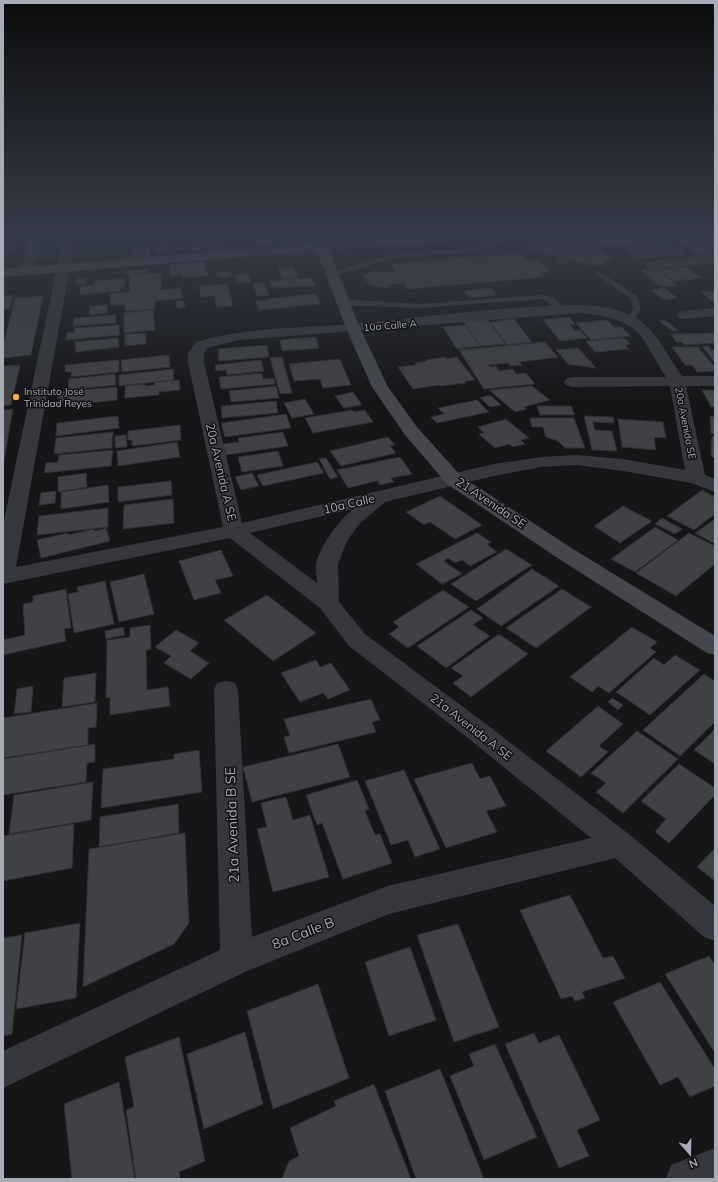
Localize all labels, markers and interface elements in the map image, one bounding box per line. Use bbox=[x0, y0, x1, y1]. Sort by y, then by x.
street label: 10a Calle A bbox=[363, 317, 418, 334]
place label: Instituto José Trinidad Reyes bbox=[24, 385, 92, 410]
street label: 20a Avenida SE bbox=[672, 386, 699, 460]
marker: Instituto José Trinidad Reyes bbox=[11, 392, 21, 402]
street label: 20a Avenida A SE bbox=[203, 422, 240, 522]
street label: 21 Avenida SE bbox=[454, 474, 529, 531]
street label: 10a Calle bbox=[322, 490, 376, 517]
street label: 21a Avenida A SE bbox=[427, 690, 515, 763]
street label: 21a Avenida B SE bbox=[221, 767, 243, 883]
street label: 8a Calle B bbox=[269, 913, 337, 953]
north arrow bbox=[670, 1134, 710, 1174]
text: N bbox=[687, 1155, 700, 1171]

